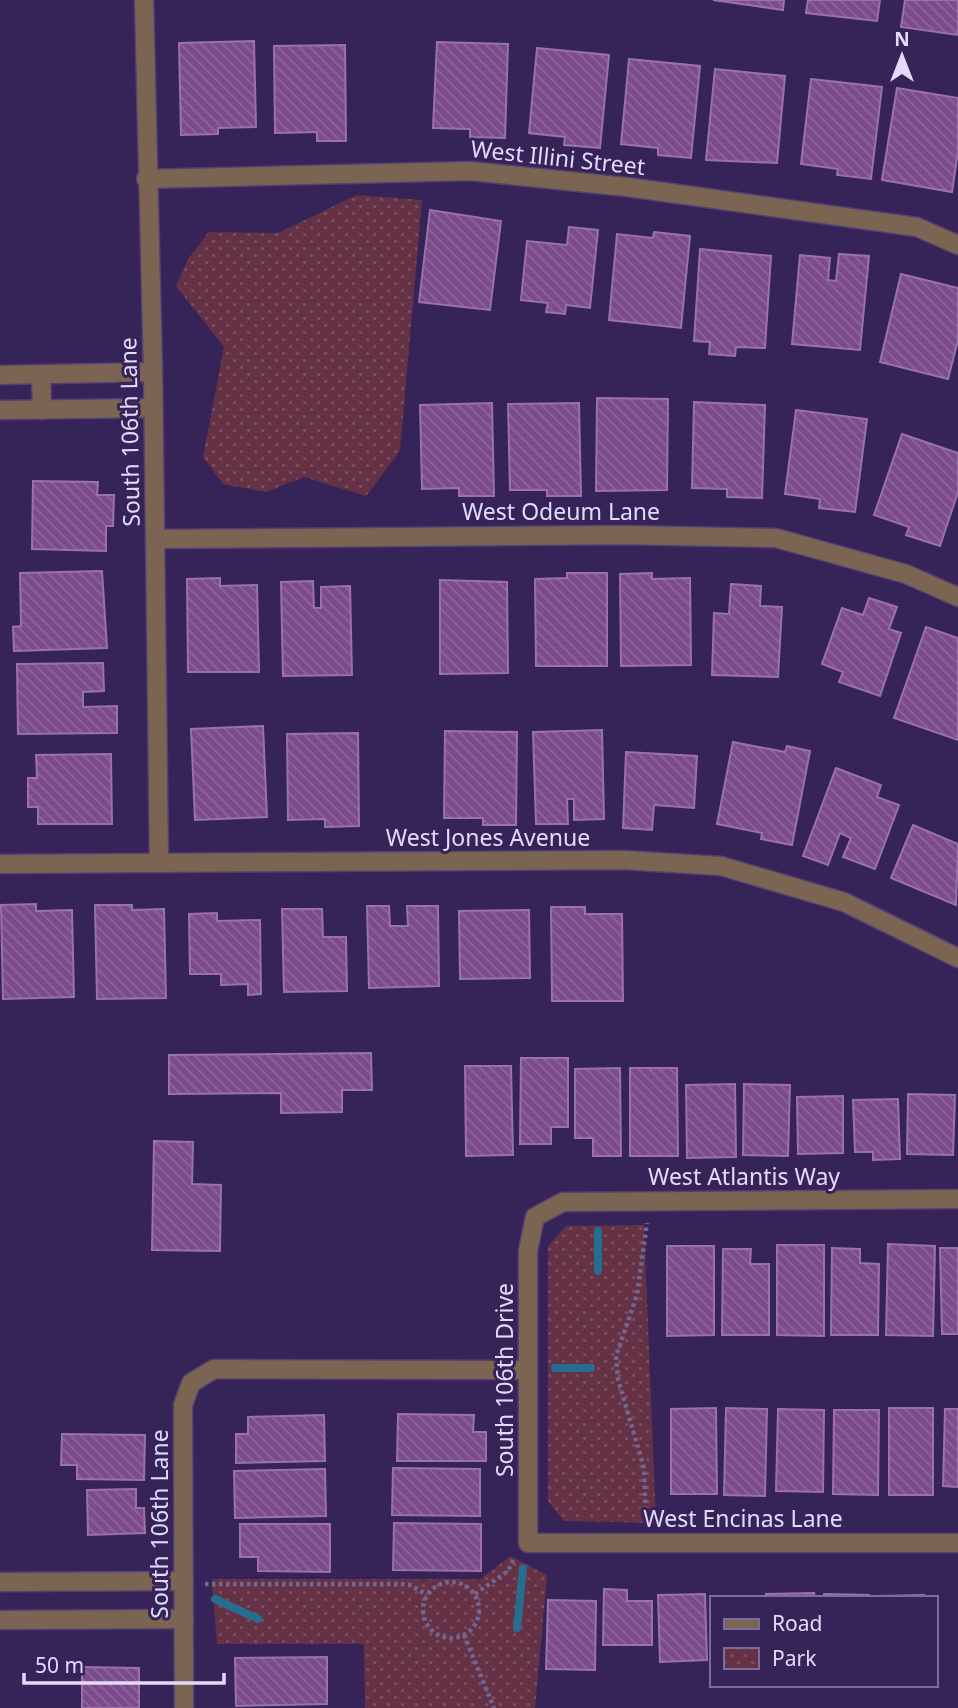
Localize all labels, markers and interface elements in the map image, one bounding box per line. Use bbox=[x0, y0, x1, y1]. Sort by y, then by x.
north arrow bbox=[867, 21, 937, 91]
text: N bbox=[894, 26, 910, 52]
street label: West Illini Street bbox=[469, 132, 647, 182]
street label: South 106th Lane bbox=[111, 337, 147, 527]
street label: West Odeum Lane bbox=[462, 495, 660, 527]
street label: West Jones Avenue bbox=[386, 821, 590, 853]
street label: West Atlantis Way bbox=[648, 1160, 840, 1192]
street label: South 106th Drive bbox=[488, 1283, 520, 1477]
street label: South 106th Lane bbox=[143, 1429, 175, 1619]
street label: West Encinas Lane bbox=[643, 1502, 843, 1534]
legend bbox=[710, 1596, 937, 1687]
text: Road bbox=[772, 1609, 822, 1637]
scale bar bbox=[24, 1642, 224, 1686]
text: Park bbox=[772, 1644, 817, 1672]
text: 50 m bbox=[35, 1651, 84, 1679]

